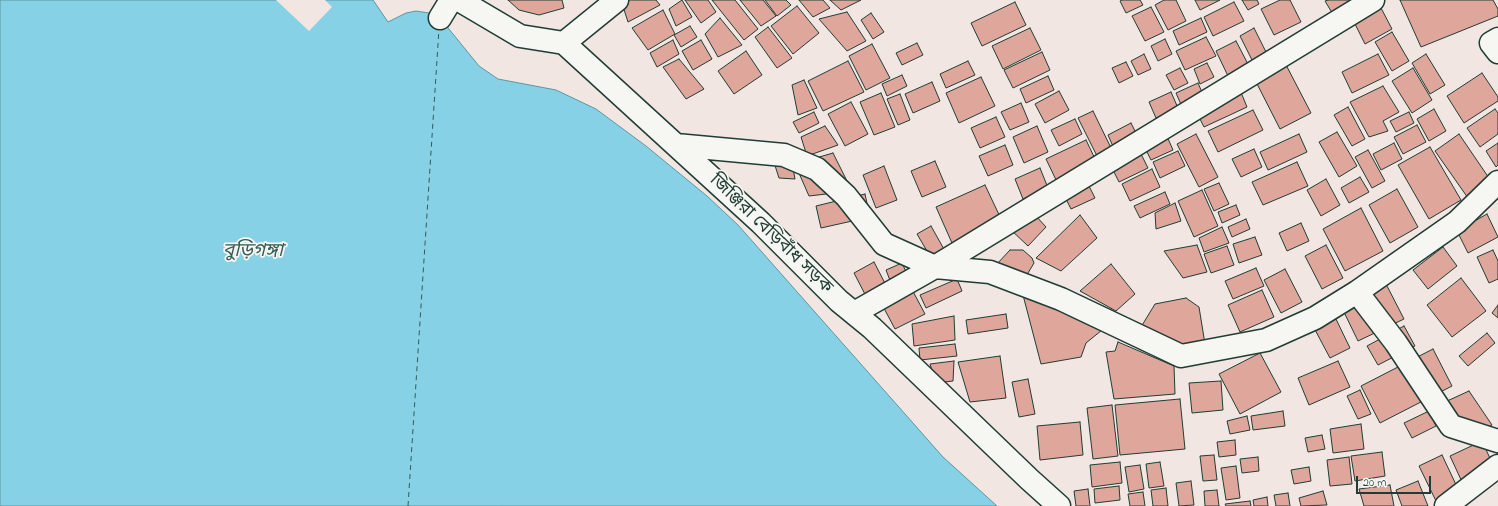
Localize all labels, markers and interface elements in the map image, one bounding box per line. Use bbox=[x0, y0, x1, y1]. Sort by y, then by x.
street label: জিঞ্জিরা বেড়িবাঁধ সড়ক bbox=[704, 171, 836, 299]
water label: বুড়িগঙ্গা bbox=[223, 242, 283, 264]
scale bar bbox=[1358, 468, 1433, 494]
text: 20 m bbox=[1363, 474, 1386, 492]

